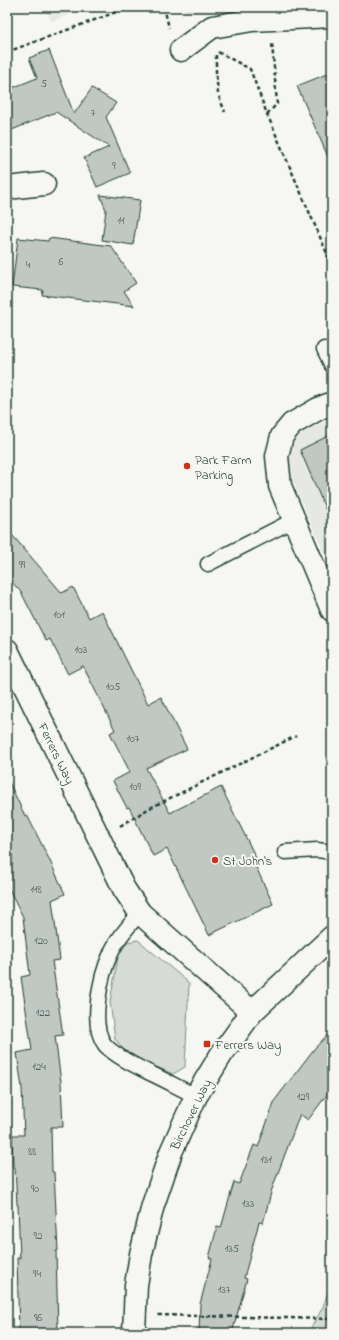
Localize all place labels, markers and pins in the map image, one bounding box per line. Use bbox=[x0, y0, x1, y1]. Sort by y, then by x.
place label: Park Farm Parking bbox=[195, 451, 251, 486]
marker: Park Farm Parking bbox=[182, 461, 192, 471]
place label: St John's bbox=[223, 852, 273, 871]
marker: St John's bbox=[210, 855, 220, 865]
place label: Ferrers Way bbox=[214, 1036, 281, 1056]
marker: Ferrers Way bbox=[202, 1039, 212, 1049]

